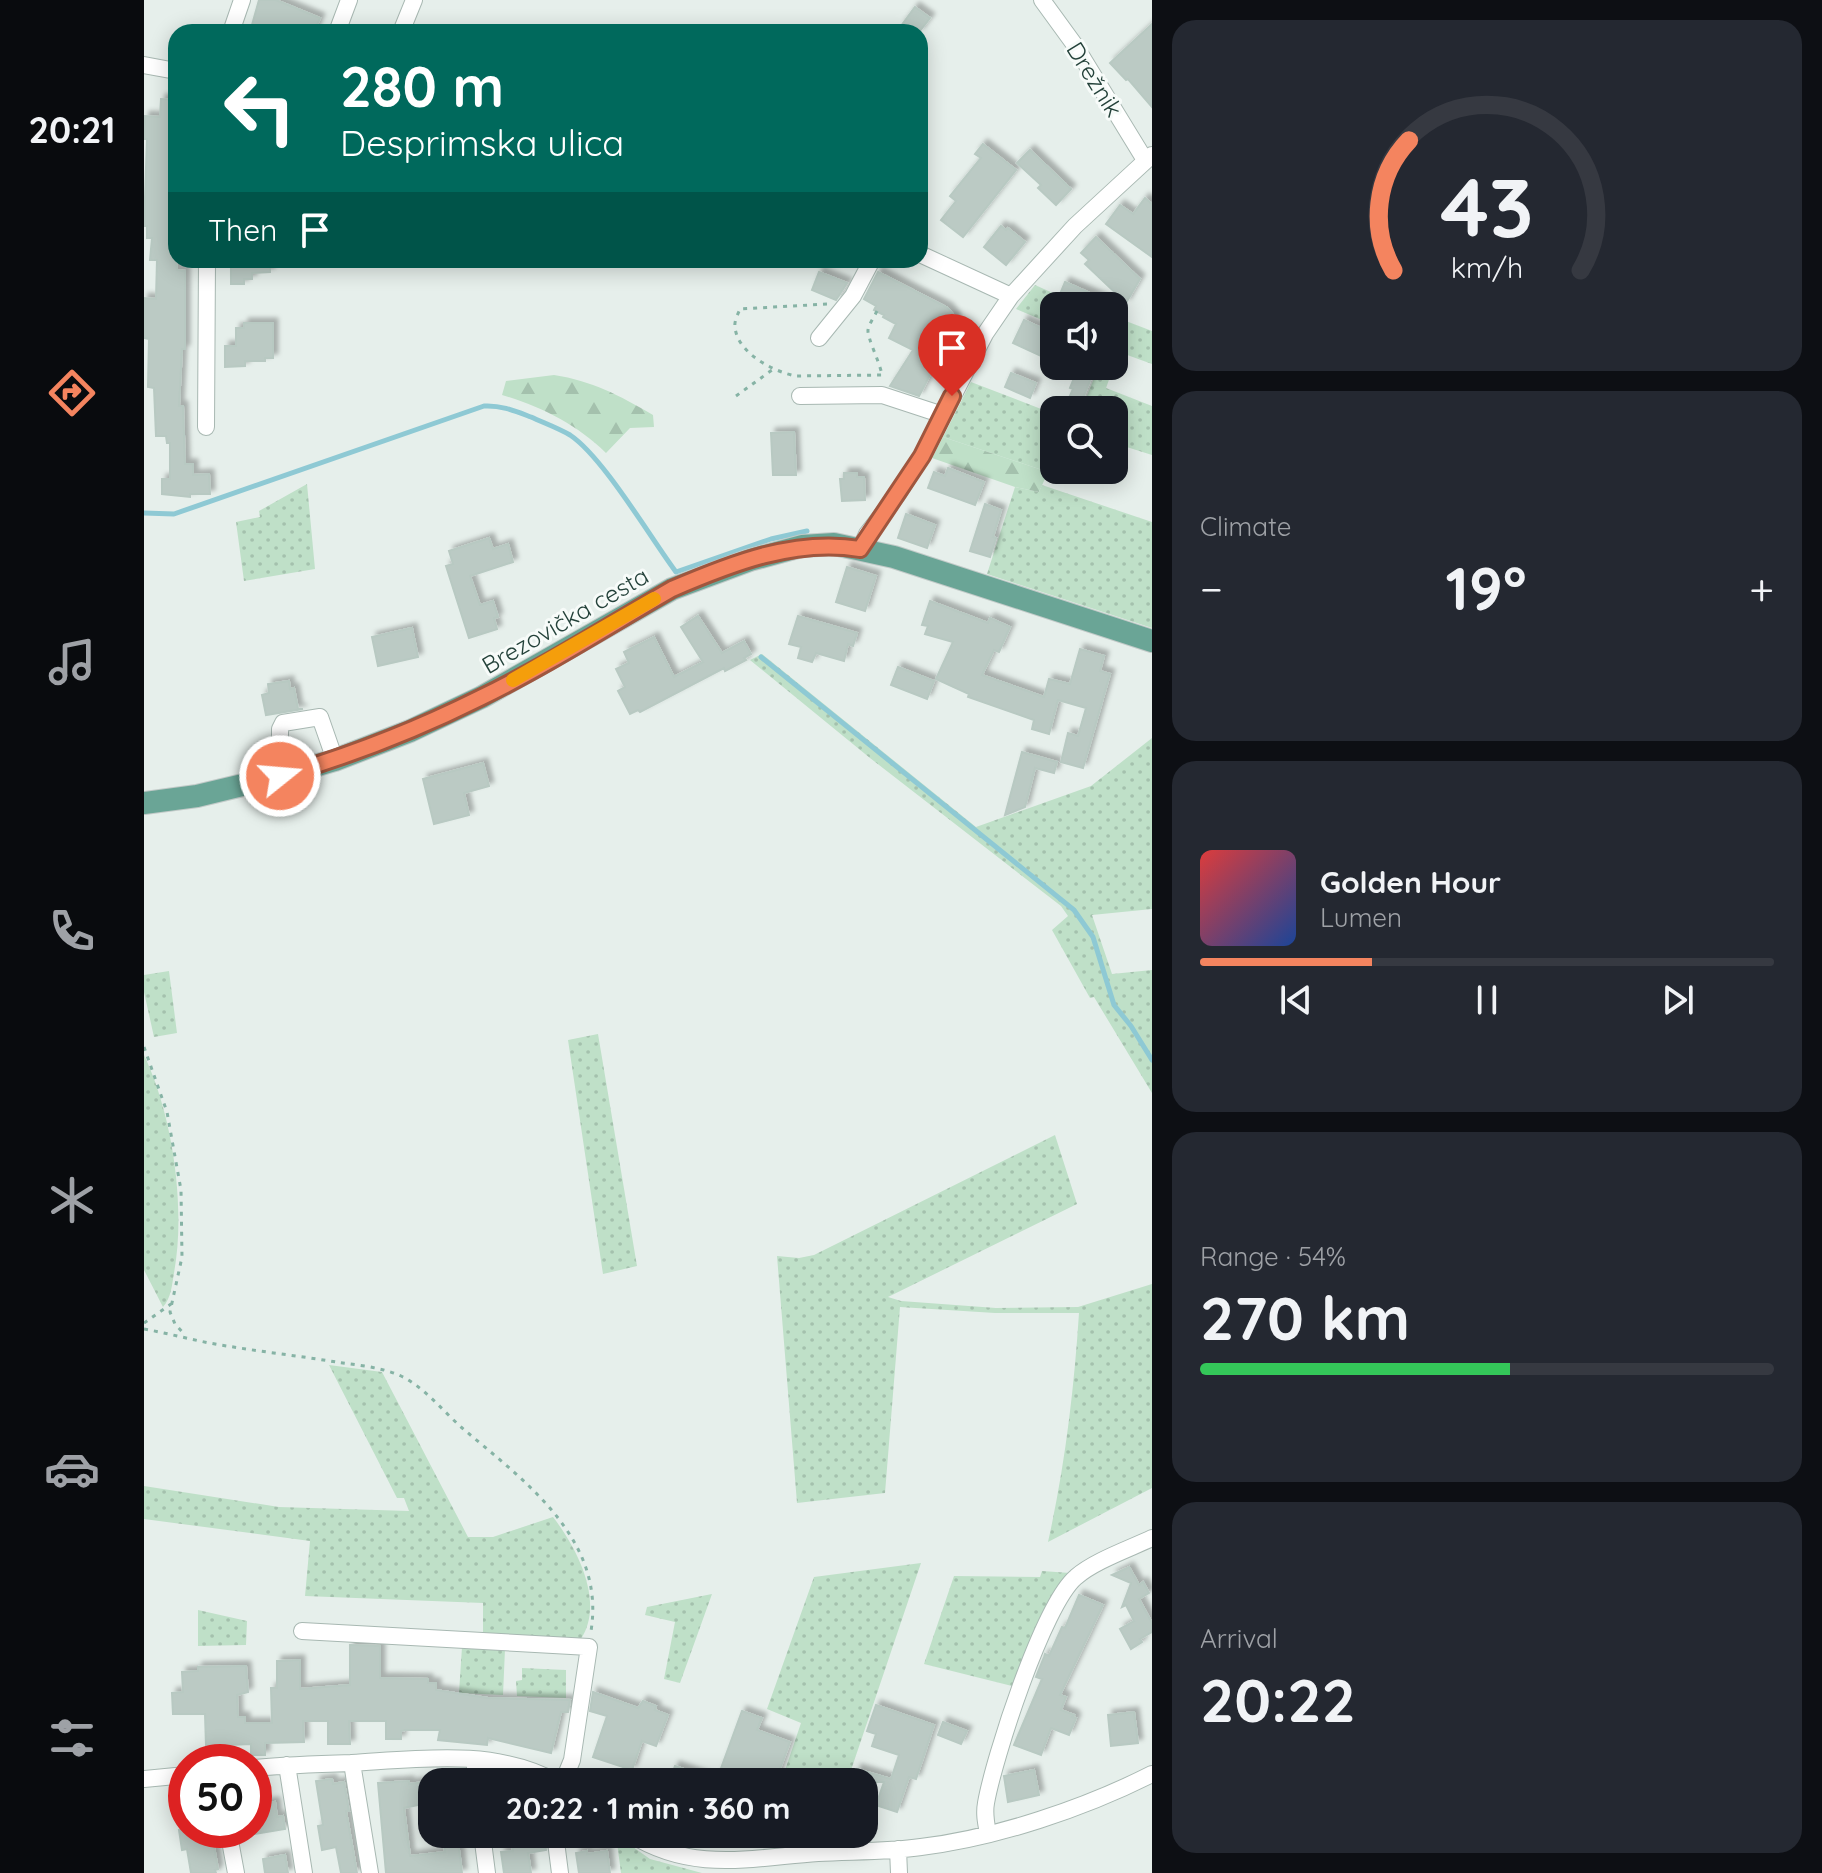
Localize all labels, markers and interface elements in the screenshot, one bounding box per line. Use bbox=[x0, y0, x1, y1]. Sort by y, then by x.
street label: Drežnik bbox=[1060, 36, 1130, 122]
text: 280 m bbox=[340, 51, 504, 121]
icon: left bbox=[208, 56, 312, 160]
text: 20:21 bbox=[29, 107, 115, 152]
text: Desprimska ulica bbox=[340, 120, 624, 165]
text: 43 bbox=[1440, 154, 1534, 258]
icon: arrive bbox=[293, 208, 337, 252]
text: Then bbox=[208, 211, 277, 249]
text: km/h bbox=[1451, 249, 1523, 285]
map controls bbox=[1040, 292, 1128, 484]
button: sound bbox=[1040, 292, 1128, 380]
pin bbox=[918, 314, 986, 396]
icon: arrive bbox=[930, 326, 974, 370]
icon: directions bbox=[44, 365, 100, 421]
button: search bbox=[1040, 396, 1128, 484]
text: Climate bbox=[1200, 510, 1291, 543]
text: 19° bbox=[1446, 550, 1527, 625]
street label: Brezovička cesta bbox=[476, 560, 654, 680]
text: − bbox=[1200, 561, 1223, 616]
text: + bbox=[1749, 561, 1774, 616]
icon: music bbox=[44, 634, 100, 690]
position arrow bbox=[238, 734, 322, 818]
text: Golden Hour bbox=[1320, 863, 1501, 901]
text: Lumen bbox=[1320, 901, 1402, 934]
icon: phone bbox=[44, 903, 100, 959]
icon: previous bbox=[1274, 978, 1318, 1022]
icon: pause bbox=[1465, 978, 1509, 1022]
icon: next bbox=[1656, 978, 1700, 1022]
icon: climate bbox=[44, 1172, 100, 1228]
text: Range · 54% bbox=[1200, 1240, 1346, 1273]
text: 270 km bbox=[1200, 1280, 1410, 1355]
icon: car bbox=[44, 1441, 100, 1497]
text: Arrival bbox=[1200, 1622, 1278, 1655]
text: 20:22 bbox=[1200, 1662, 1356, 1737]
icon: filters bbox=[44, 1710, 100, 1766]
speed limit sign: 50 bbox=[168, 1744, 272, 1848]
text: 20:22 · 1 min · 360 m bbox=[506, 1789, 790, 1827]

